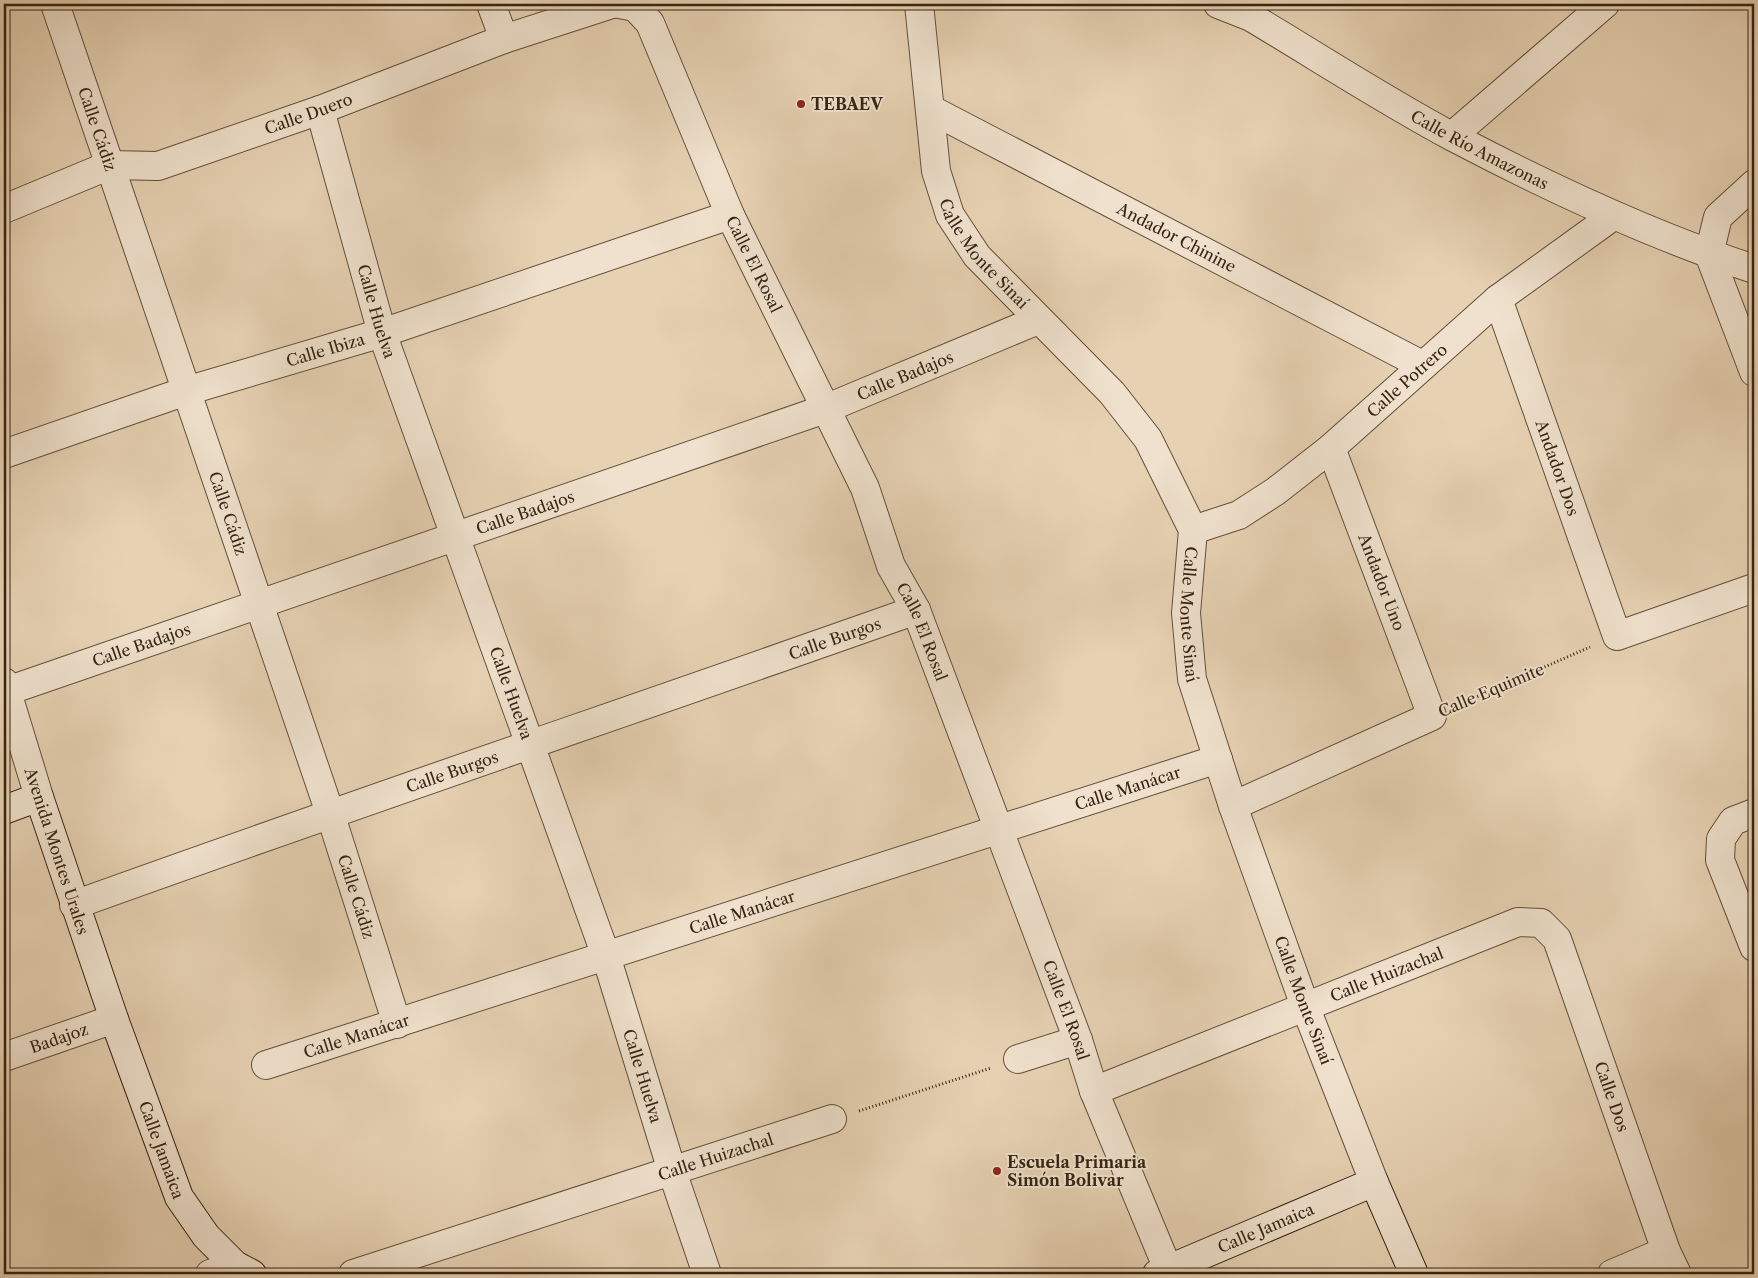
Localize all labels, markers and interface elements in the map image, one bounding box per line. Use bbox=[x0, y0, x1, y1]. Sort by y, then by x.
street label: Calle Cádiz bbox=[74, 84, 121, 173]
street label: Calle Duero bbox=[262, 88, 355, 138]
place label: TEBAEV bbox=[811, 94, 883, 114]
marker: TEBAEV bbox=[795, 98, 807, 110]
street label: Calle Río Amazonas bbox=[1407, 106, 1552, 194]
street label: Calle Monte Sinaí bbox=[935, 196, 1033, 313]
street label: Andador Chinine bbox=[1113, 198, 1240, 277]
street label: Calle El Rosal bbox=[722, 213, 787, 316]
street label: Calle Huelva bbox=[353, 262, 400, 361]
street label: Calle Ibiza bbox=[284, 329, 368, 371]
street label: Calle Potrero bbox=[1363, 339, 1451, 421]
street label: Calle Badajos bbox=[854, 347, 956, 405]
street label: Andador Dos bbox=[1531, 416, 1584, 518]
street label: Calle Cádiz bbox=[205, 469, 252, 558]
street label: Calle Badajos bbox=[473, 486, 577, 539]
street label: Andador Uno bbox=[1354, 530, 1410, 633]
street label: Calle Monte Sinaí bbox=[1176, 546, 1202, 685]
street label: Calle El Rosal bbox=[892, 579, 952, 684]
street label: Calle Burgos bbox=[786, 613, 884, 664]
street label: Calle Badajos bbox=[89, 619, 193, 671]
street label: Calle Huelva bbox=[486, 644, 537, 743]
street label: Calle Equimite bbox=[1435, 659, 1547, 721]
street label: Calle Burgos bbox=[403, 746, 501, 797]
street label: Calle Manácar bbox=[1072, 762, 1183, 814]
street label: Avenida Montes Urales bbox=[20, 764, 93, 937]
street label: Calle Cádiz bbox=[334, 852, 379, 941]
street label: Calle Manácar bbox=[687, 886, 798, 938]
street label: Calle Monte Sinaí bbox=[1271, 933, 1337, 1067]
street label: Calle Huizachal bbox=[1327, 943, 1446, 1006]
street label: Calle El Rosal bbox=[1039, 957, 1094, 1063]
street label: Calle Manácar bbox=[301, 1009, 412, 1062]
street label: Badajoz bbox=[27, 1019, 91, 1057]
street label: Calle Huelva bbox=[619, 1027, 667, 1126]
street label: Calle Dos bbox=[1591, 1059, 1634, 1135]
street label: Calle Jamaica bbox=[135, 1098, 189, 1202]
street label: Calle Huizachal bbox=[655, 1129, 776, 1185]
place label: Escuela Primaria Simón Bolivar bbox=[1007, 1152, 1147, 1190]
marker: Escuela Primaria Simón Bolivar bbox=[991, 1165, 1003, 1177]
street label: Calle Jamaica bbox=[1215, 1199, 1317, 1257]

